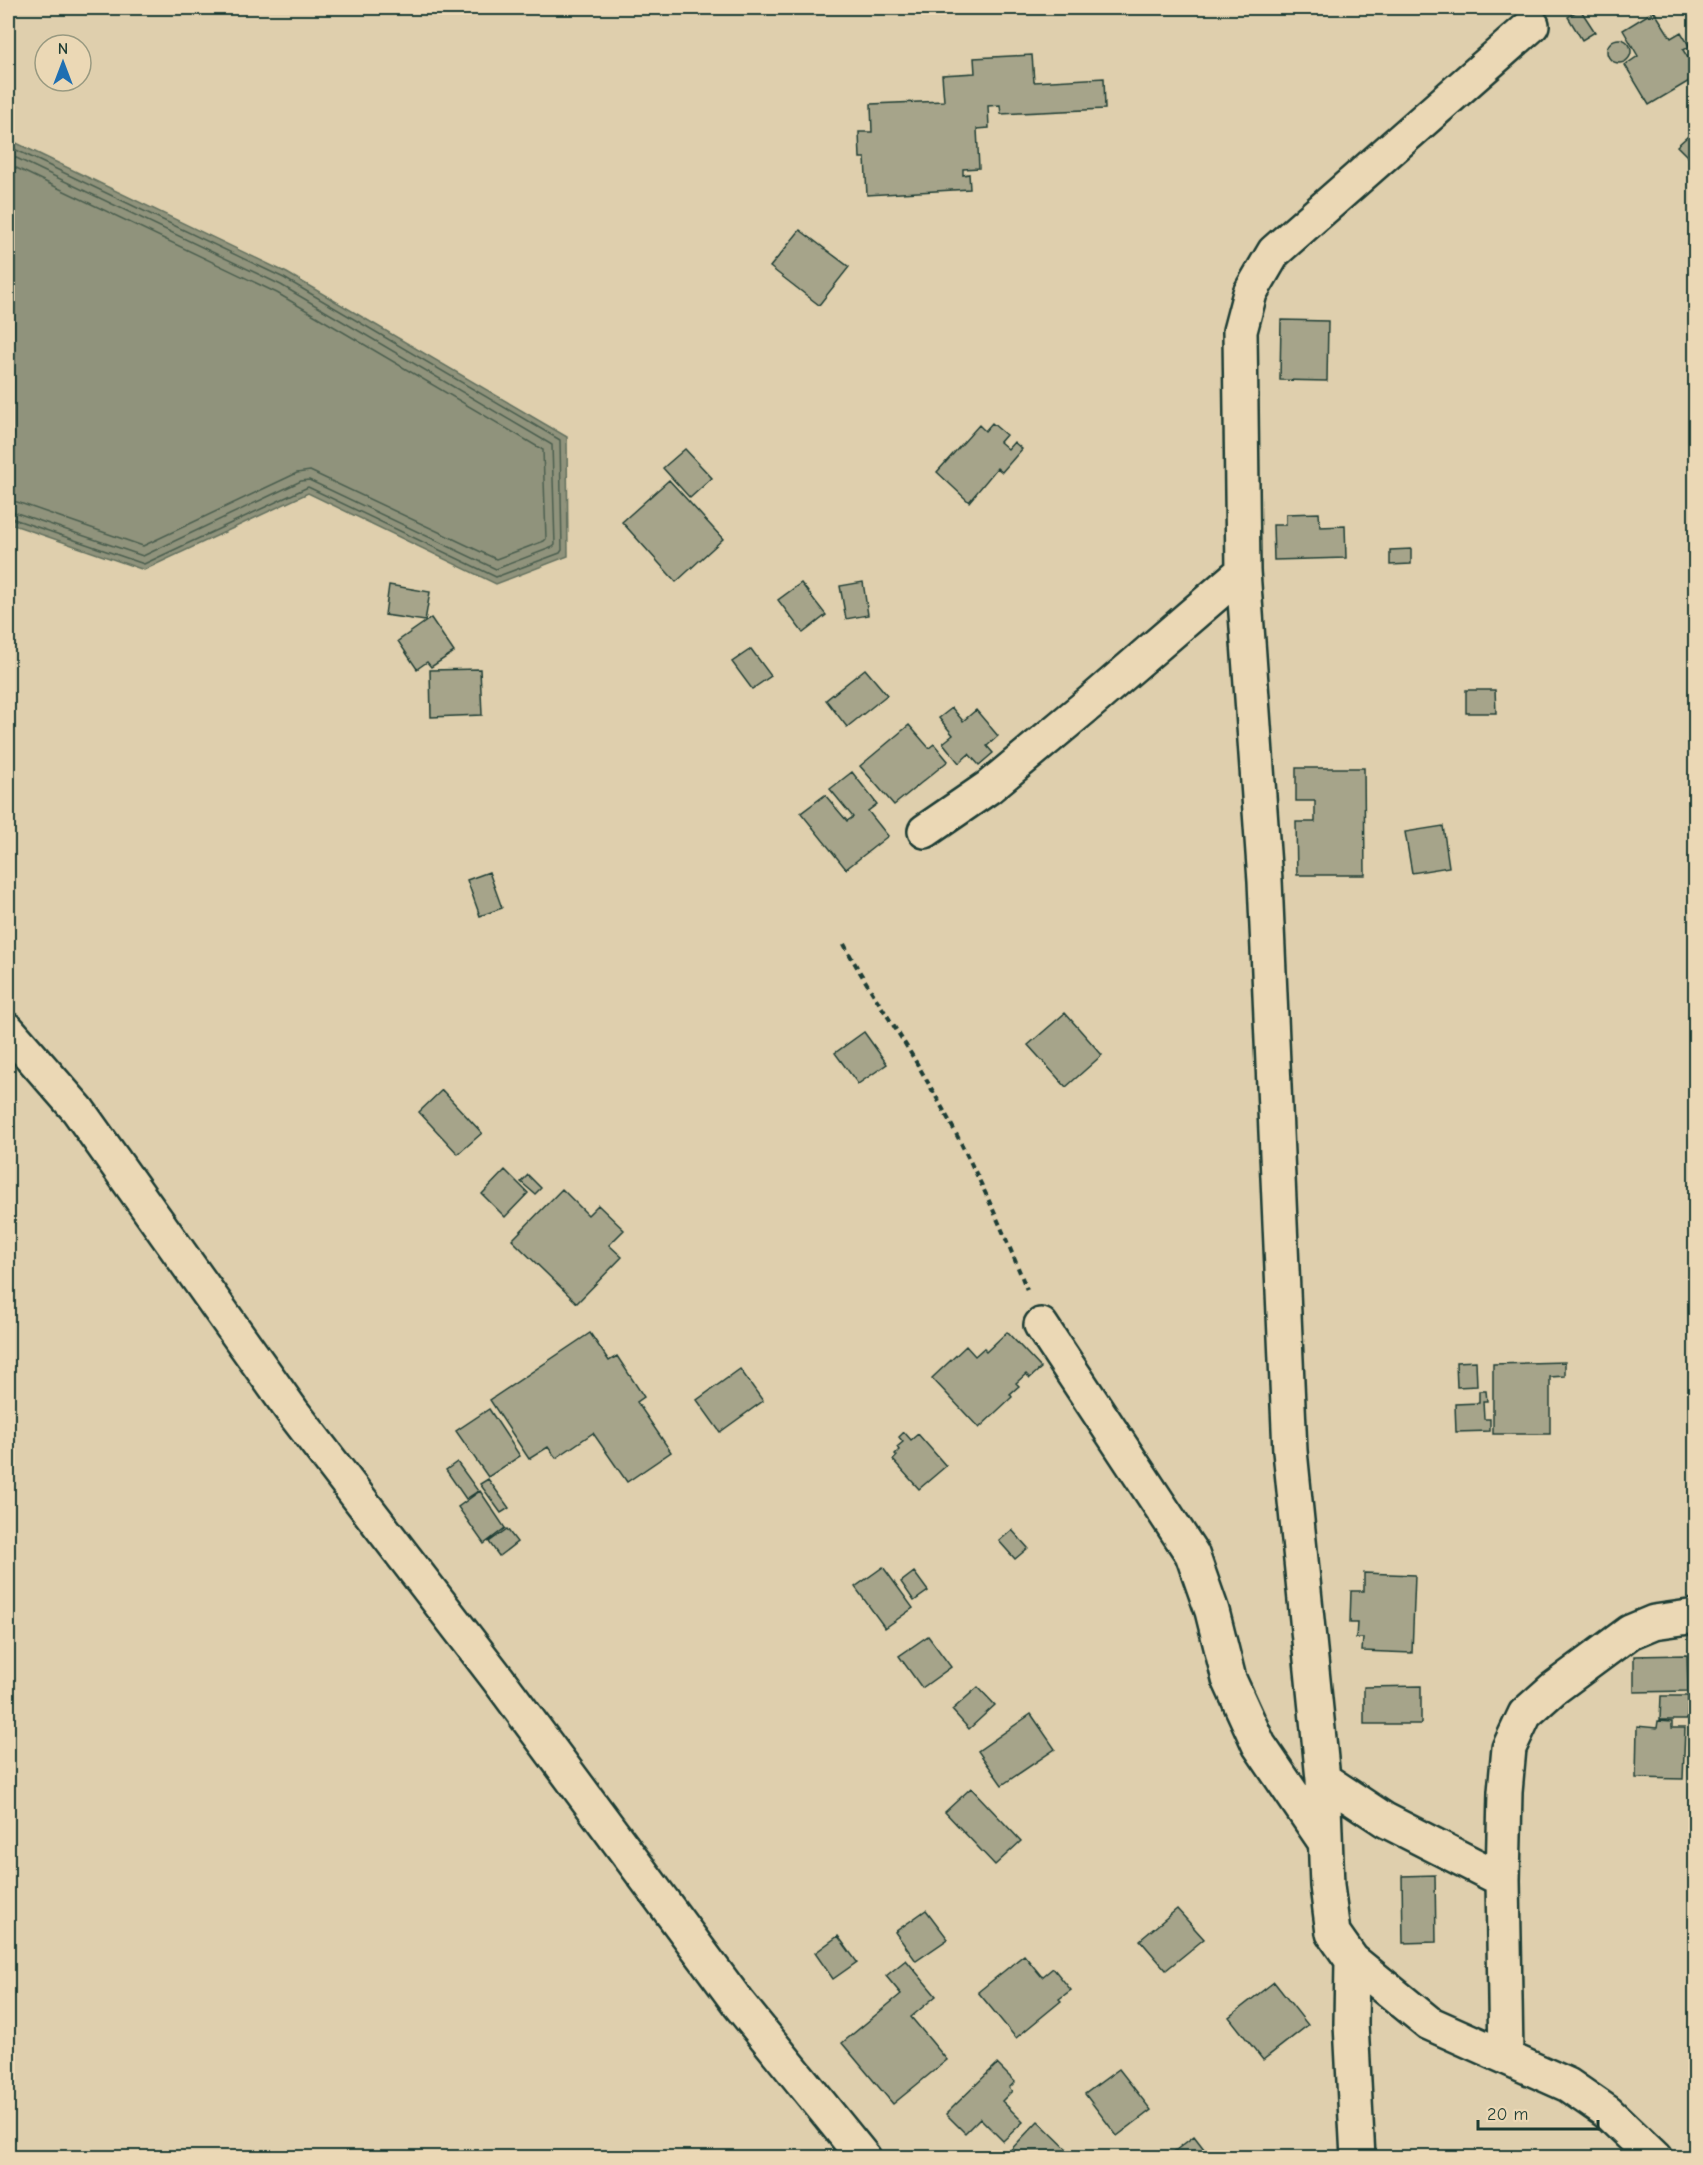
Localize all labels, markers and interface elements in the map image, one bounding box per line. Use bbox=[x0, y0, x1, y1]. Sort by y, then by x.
north arrow bbox=[33, 33, 93, 93]
text: N bbox=[58, 40, 68, 58]
scale bar bbox=[1478, 2093, 1598, 2131]
text: 20 m bbox=[1487, 2104, 1528, 2125]

